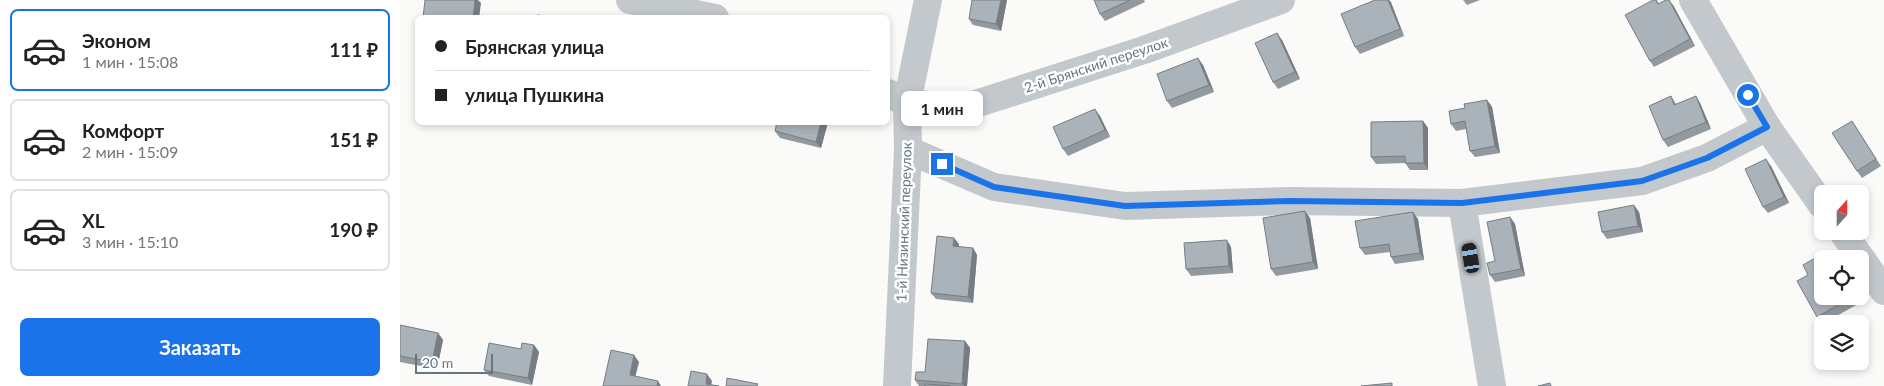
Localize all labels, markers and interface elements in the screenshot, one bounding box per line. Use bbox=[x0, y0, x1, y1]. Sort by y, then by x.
icon: car bbox=[22, 28, 67, 73]
text: Эконом bbox=[82, 29, 151, 52]
street label: 2-й Брянский переулок bbox=[1022, 33, 1171, 96]
text: Брянская улица bbox=[465, 35, 604, 58]
text: 111 ₽ bbox=[329, 38, 378, 61]
text: 1 мин · 15:08 bbox=[82, 52, 178, 71]
text: улица Пушкина bbox=[465, 83, 604, 106]
route start bbox=[1737, 84, 1759, 106]
callout: 1 мин bbox=[901, 91, 983, 126]
text: 1 мин bbox=[920, 99, 964, 118]
icon: car bbox=[22, 118, 67, 163]
text: Комфорт bbox=[82, 119, 164, 142]
text: 151 ₽ bbox=[329, 128, 378, 151]
street label: 1-й Низинский переулок bbox=[892, 141, 915, 302]
text: 2 мин · 15:09 bbox=[82, 142, 178, 161]
route end bbox=[931, 153, 953, 175]
north arrow bbox=[1814, 185, 1869, 240]
map controls bbox=[1814, 185, 1869, 370]
icon: car bbox=[22, 208, 67, 253]
text: XL bbox=[82, 209, 105, 232]
text: 190 ₽ bbox=[329, 218, 378, 241]
text: 3 мин · 15:10 bbox=[82, 232, 178, 251]
car bbox=[1461, 242, 1480, 274]
button: locate bbox=[1814, 250, 1869, 305]
button: layers bbox=[1814, 315, 1869, 370]
button: Заказать bbox=[20, 318, 380, 376]
scale bar bbox=[415, 351, 492, 374]
text: 20 m bbox=[422, 354, 453, 371]

